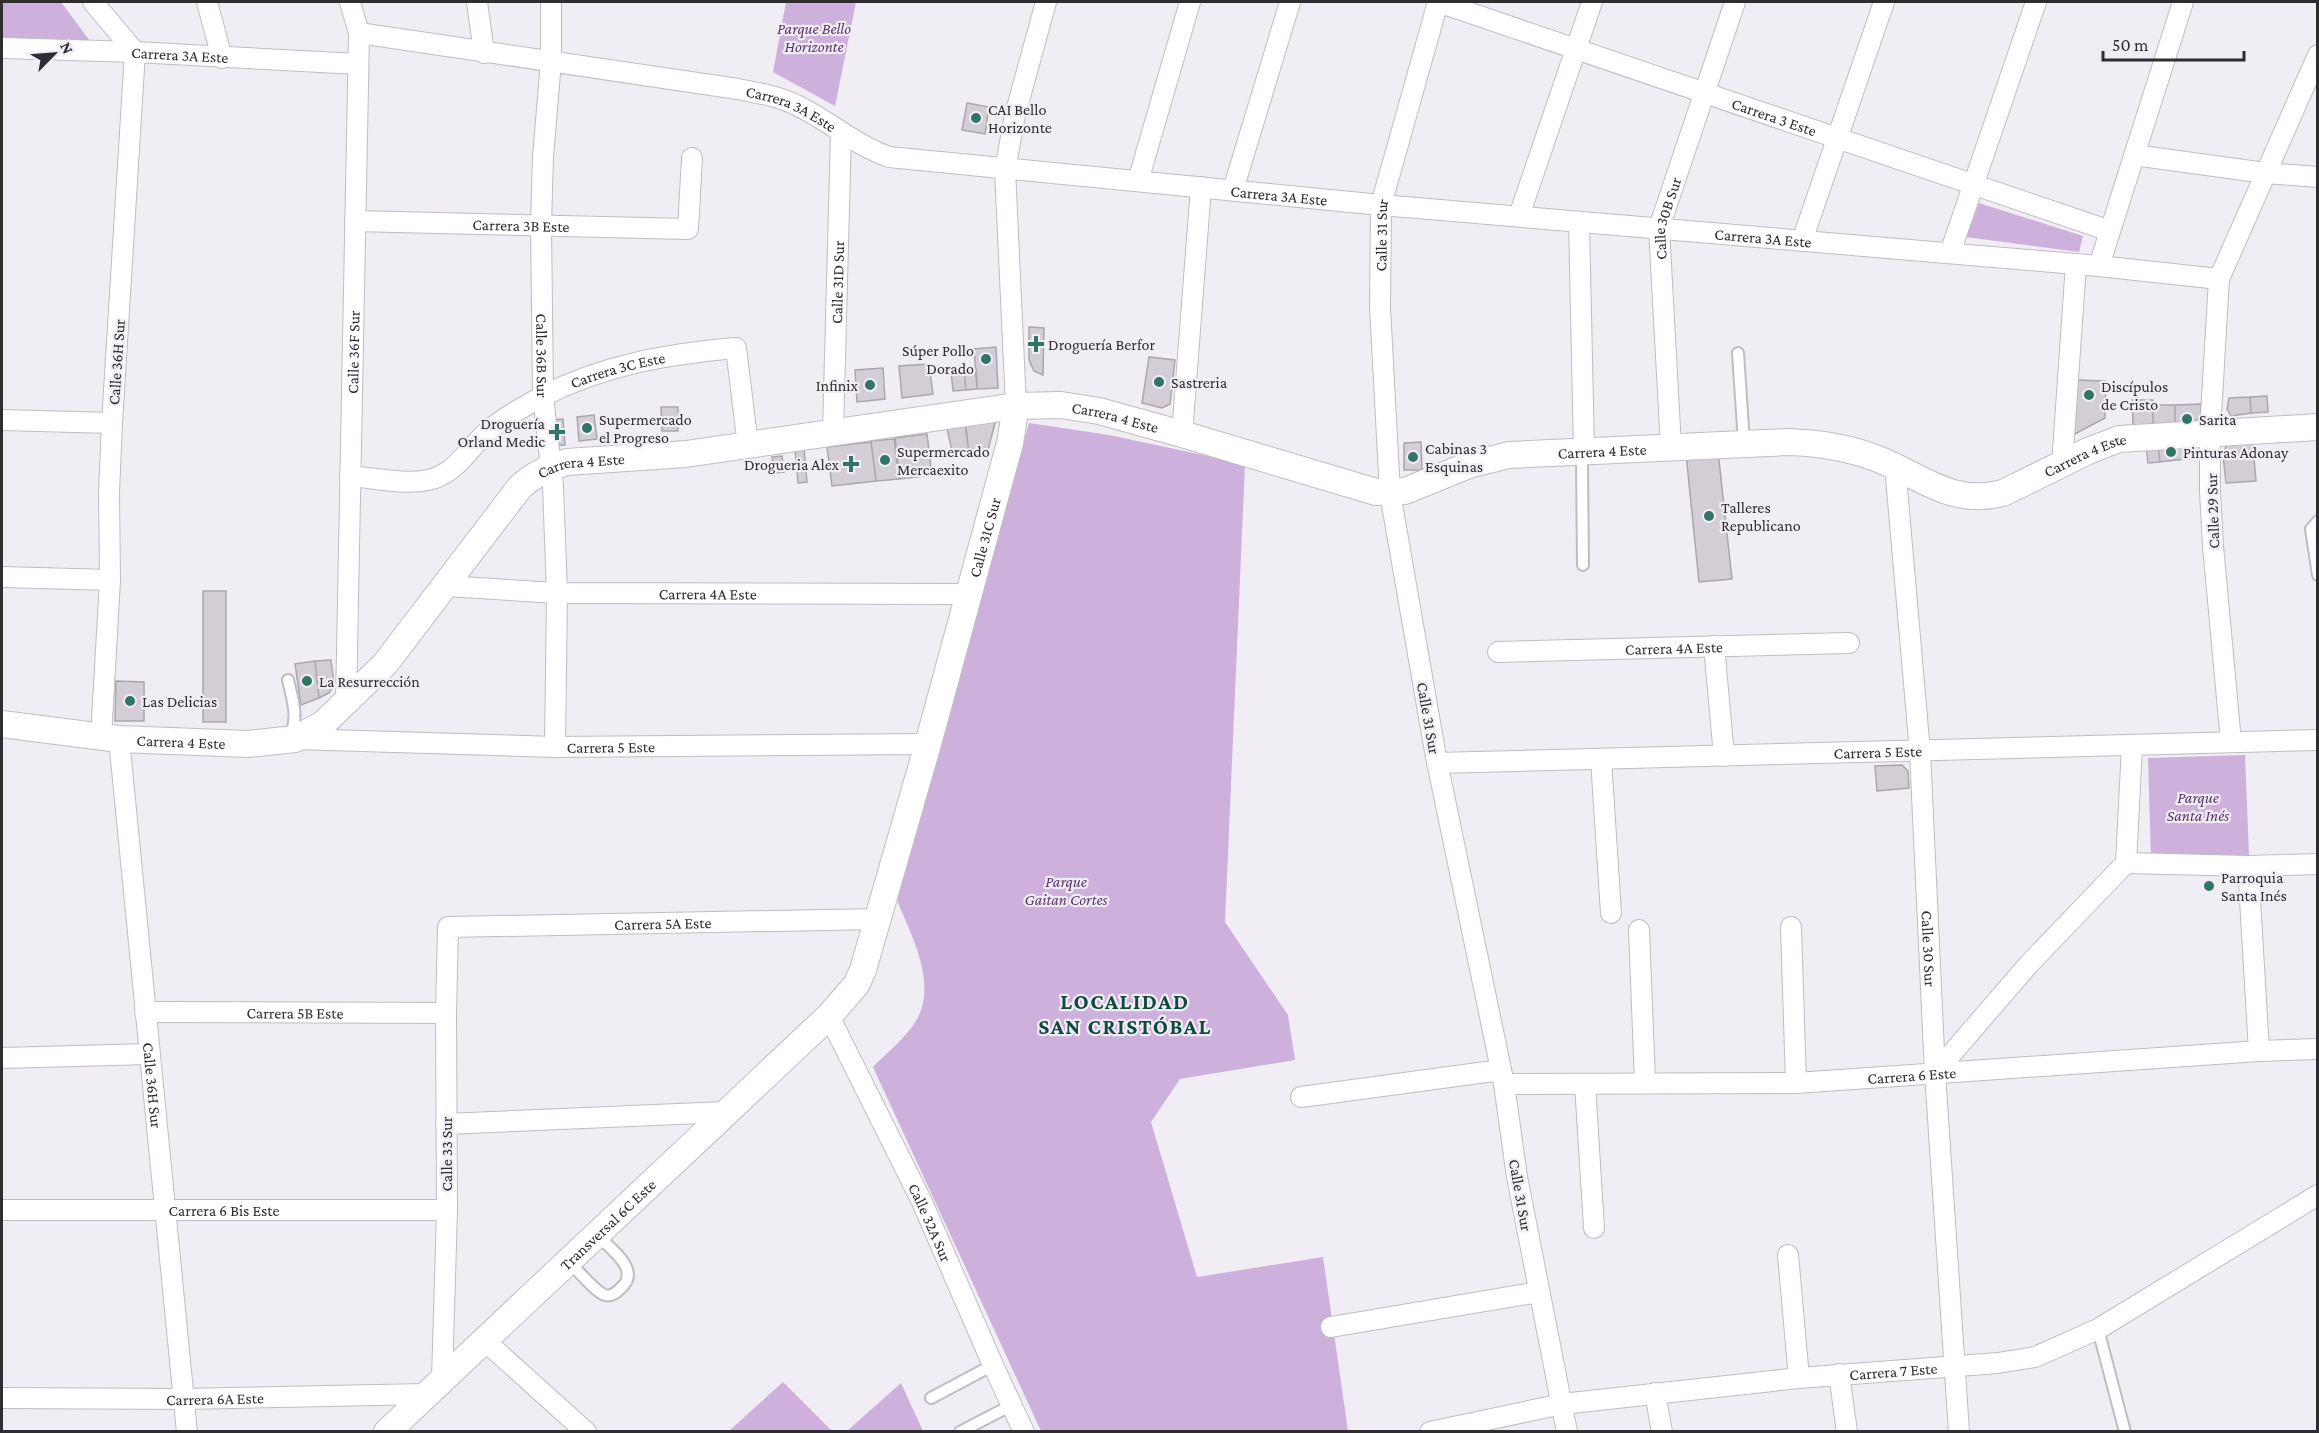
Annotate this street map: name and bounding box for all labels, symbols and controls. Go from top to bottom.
park label: Parque Bello Horizonte [777,20,851,55]
north arrow [24,24,84,84]
scale bar [2103,24,2244,62]
text: 50 m [2112,35,2149,55]
text: N [57,39,77,56]
street label: Carrera 3A Este [131,44,229,66]
street label: Carrera 3A Este [744,83,839,135]
street label: Carrera 3 Este [1729,95,1819,139]
place label: CAI Bello Horizonte [988,101,1052,136]
marker: CAI Bello Horizonte [969,111,983,125]
street label: Calle 30B Sur [1651,175,1685,260]
street label: Carrera 3A Este [1230,182,1328,209]
street label: Calle 31 Sur [1372,196,1391,271]
street label: Carrera 3B Este [472,216,570,235]
street label: Carrera 3A Este [1714,225,1812,251]
street label: Calle 31D Sur [828,240,847,324]
street label: Calle 36F Sur [344,310,363,394]
street label: Calle 36B Sur [533,313,551,398]
street label: Calle 36H Sur [105,318,128,406]
place label: Droguería Berfor [1048,336,1156,354]
marker: Droguería Berfor [1029,337,1043,351]
place label: Súper Pollo Dorado [902,342,974,377]
street label: Carrera 3C Este [568,349,666,392]
marker: Súper Pollo Dorado [979,352,993,366]
place label: Sastreria [1171,374,1228,391]
marker: Sastreria [1152,375,1166,389]
place label: Infinix [816,377,858,394]
marker: Infinix [863,378,877,392]
place label: Discípulos de Cristo [2101,378,2168,413]
marker: Discípulos de Cristo [2082,388,2096,402]
street label: Carrera 4 Este [1071,399,1160,436]
place label: Supermercado el Progreso [599,411,692,447]
place label: Sarita [2199,411,2237,428]
marker: Sarita [2180,412,2194,426]
place label: Droguería Orland Medic [458,415,546,450]
marker: Supermercado el Progreso [580,421,594,435]
marker: Droguería Orland Medic [550,425,564,439]
street label: Carrera 4 Este [2041,431,2127,481]
place label: Cabinas 3 Esquinas [1425,440,1487,476]
street label: Carrera 4 Este [1557,441,1647,462]
place label: Supermercado Mercaexito [897,443,990,478]
place label: Pinturas Adonay [2183,444,2289,462]
marker: Pinturas Adonay [2164,445,2178,459]
street label: Carrera 4 Este [534,450,625,482]
marker: Cabinas 3 Esquinas [1406,450,1420,464]
marker: Supermercado Mercaexito [878,453,892,467]
place label: Drogueria Alex [744,456,839,474]
marker: Drogueria Alex [844,457,858,471]
street label: Calle 29 Sur [2203,473,2222,549]
street label: Calle 31C Sur [966,495,1004,579]
place label: Talleres Republicano [1721,499,1801,535]
marker: Talleres Republicano [1702,509,1716,523]
street label: Carrera 4A Este [659,585,757,602]
street label: Carrera 4A Este [1625,638,1723,658]
place label: La Resurrección [319,673,420,690]
marker: La Resurrección [300,674,314,688]
street label: Calle 31 Sur [1414,681,1443,756]
place label: Las Delicias [142,693,217,710]
marker: Las Delicias [123,694,137,708]
street label: Carrera 4 Este [136,732,226,752]
street label: Carrera 5 Este [567,738,655,756]
street label: Carrera 5 Este [1833,742,1922,762]
park label: Parque Santa Inés [2167,789,2229,824]
place label: Parroquia Santa Inés [2221,869,2287,904]
park label: Parque Gaitan Cortes [1025,873,1107,908]
marker: Parroquia Santa Inés [2202,879,2216,893]
street label: Calle 30 Sur [1918,910,1939,988]
street label: Carrera 5A Este [614,914,712,933]
district label: LOCALIDAD SAN CRISTÓBAL [1038,989,1212,1039]
street label: Carrera 5B Este [246,1004,344,1022]
street label: Calle 36H Sur [140,1042,165,1129]
street label: Carrera 6 Este [1867,1064,1957,1087]
street label: Calle 33 Sur [438,1116,455,1191]
street label: Calle 31 Sur [1506,1158,1535,1233]
street label: Transversal 6C Este [557,1176,659,1274]
street label: Calle 32A Sur [905,1181,955,1265]
street label: Carrera 6 Bis Este [168,1202,280,1219]
street label: Carrera 7 Este [1849,1360,1938,1383]
street label: Carrera 6A Este [166,1389,264,1408]

